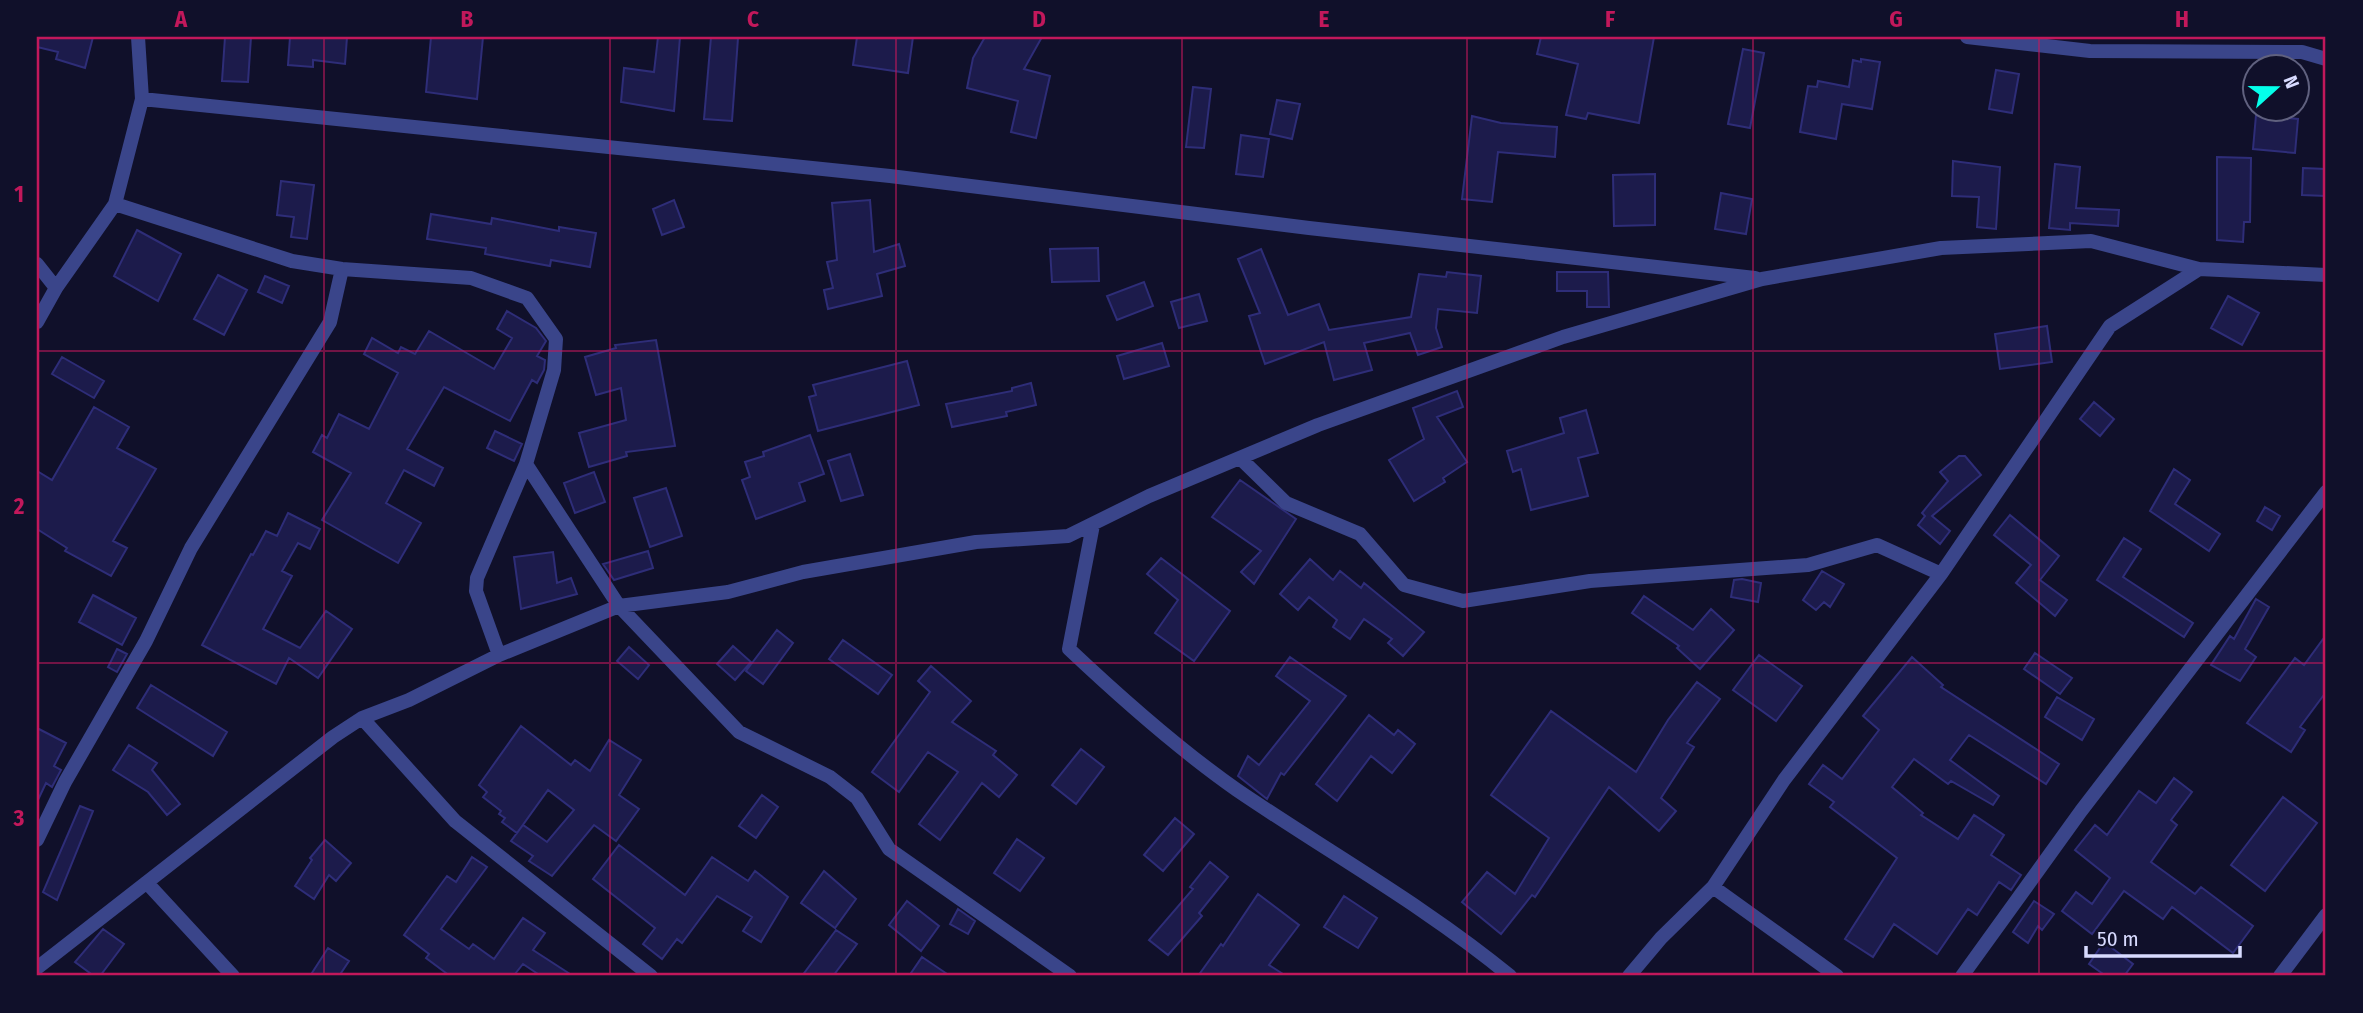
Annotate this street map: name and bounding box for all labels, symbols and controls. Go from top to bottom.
text: A [174,5,188,33]
text: B [461,5,474,33]
text: C [747,5,759,33]
text: D [1032,5,1046,33]
text: E [1319,5,1330,33]
text: F [1605,5,1615,33]
text: G [1889,5,1903,33]
text: H [2175,5,2189,33]
north arrow [2240,52,2310,122]
text: N [2279,73,2304,92]
text: 1 [14,180,24,208]
text: 2 [13,492,25,520]
text: 3 [13,804,25,832]
scale bar [2086,915,2240,959]
text: 50 m [2097,926,2139,952]

